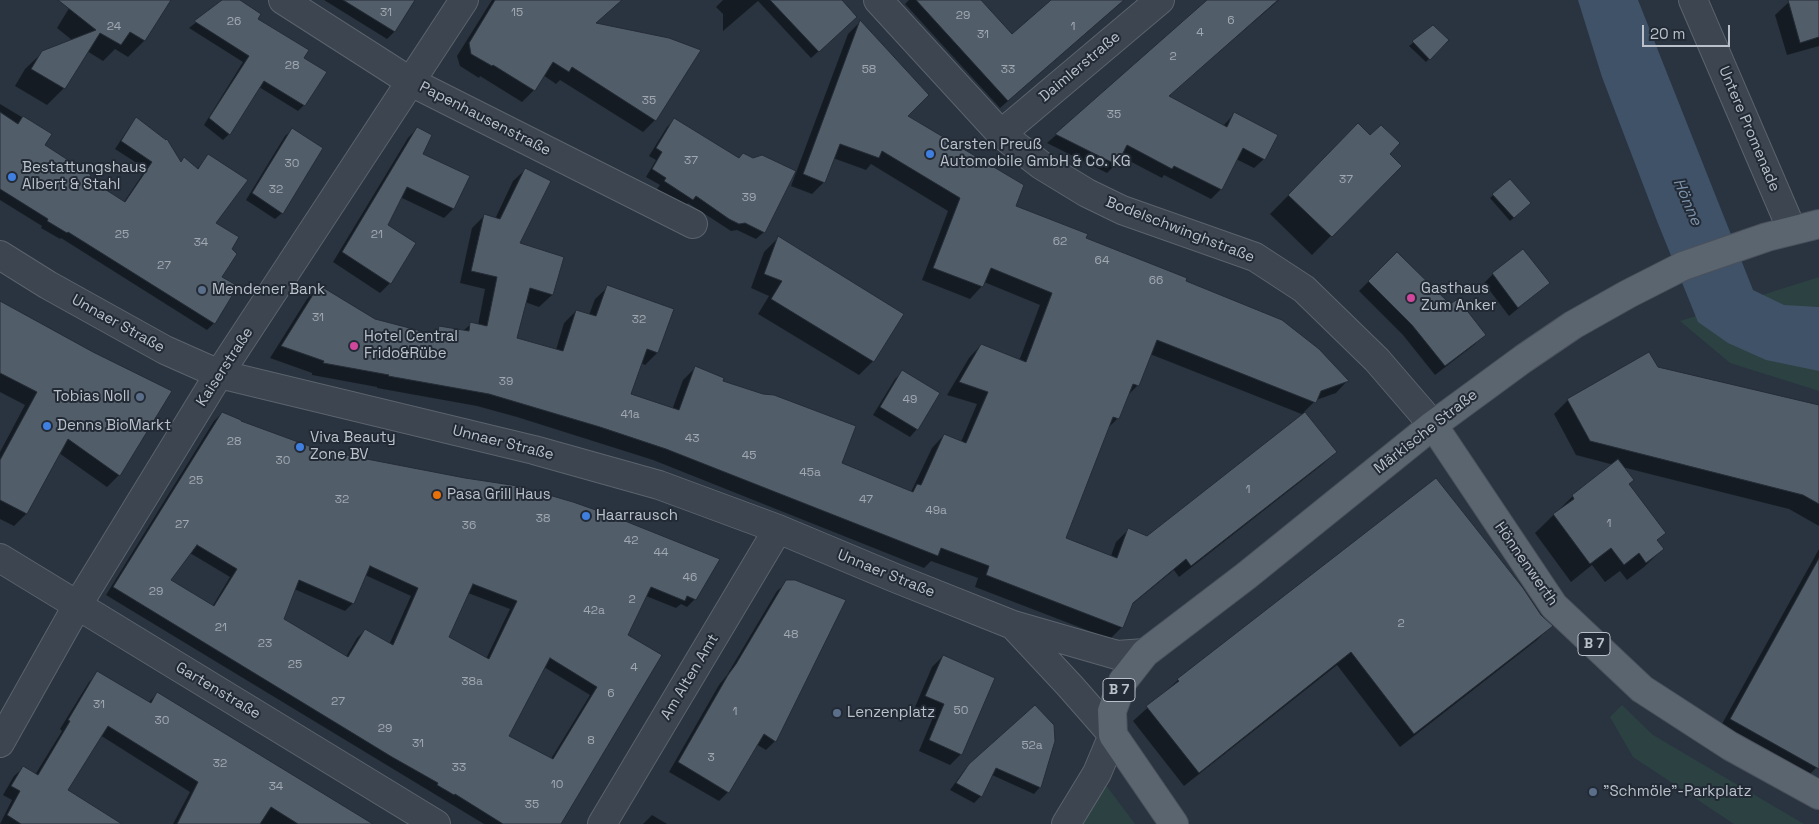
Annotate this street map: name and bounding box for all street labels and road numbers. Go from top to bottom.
street label: Daimlerstraße [1036,28,1124,106]
street label: Untere Promenade [1714,64,1784,194]
street label: Papenhausenstraße [416,78,554,160]
street label: Bodelschwinghstraße [1103,193,1257,267]
street label: Unnaer Straße [68,291,168,357]
street label: Kaiserstraße [193,324,257,410]
street label: Märkische Straße [1371,386,1481,478]
street label: Unnaer Straße [451,422,555,464]
street label: Hönnenwerth [1491,519,1561,609]
street label: Unnaer Straße [835,546,937,602]
street label: Am Alten Amt [657,631,723,723]
road number: B 7 [1578,633,1610,656]
street label: Gartenstraße [172,659,264,723]
road number: B 7 [1103,678,1135,702]

